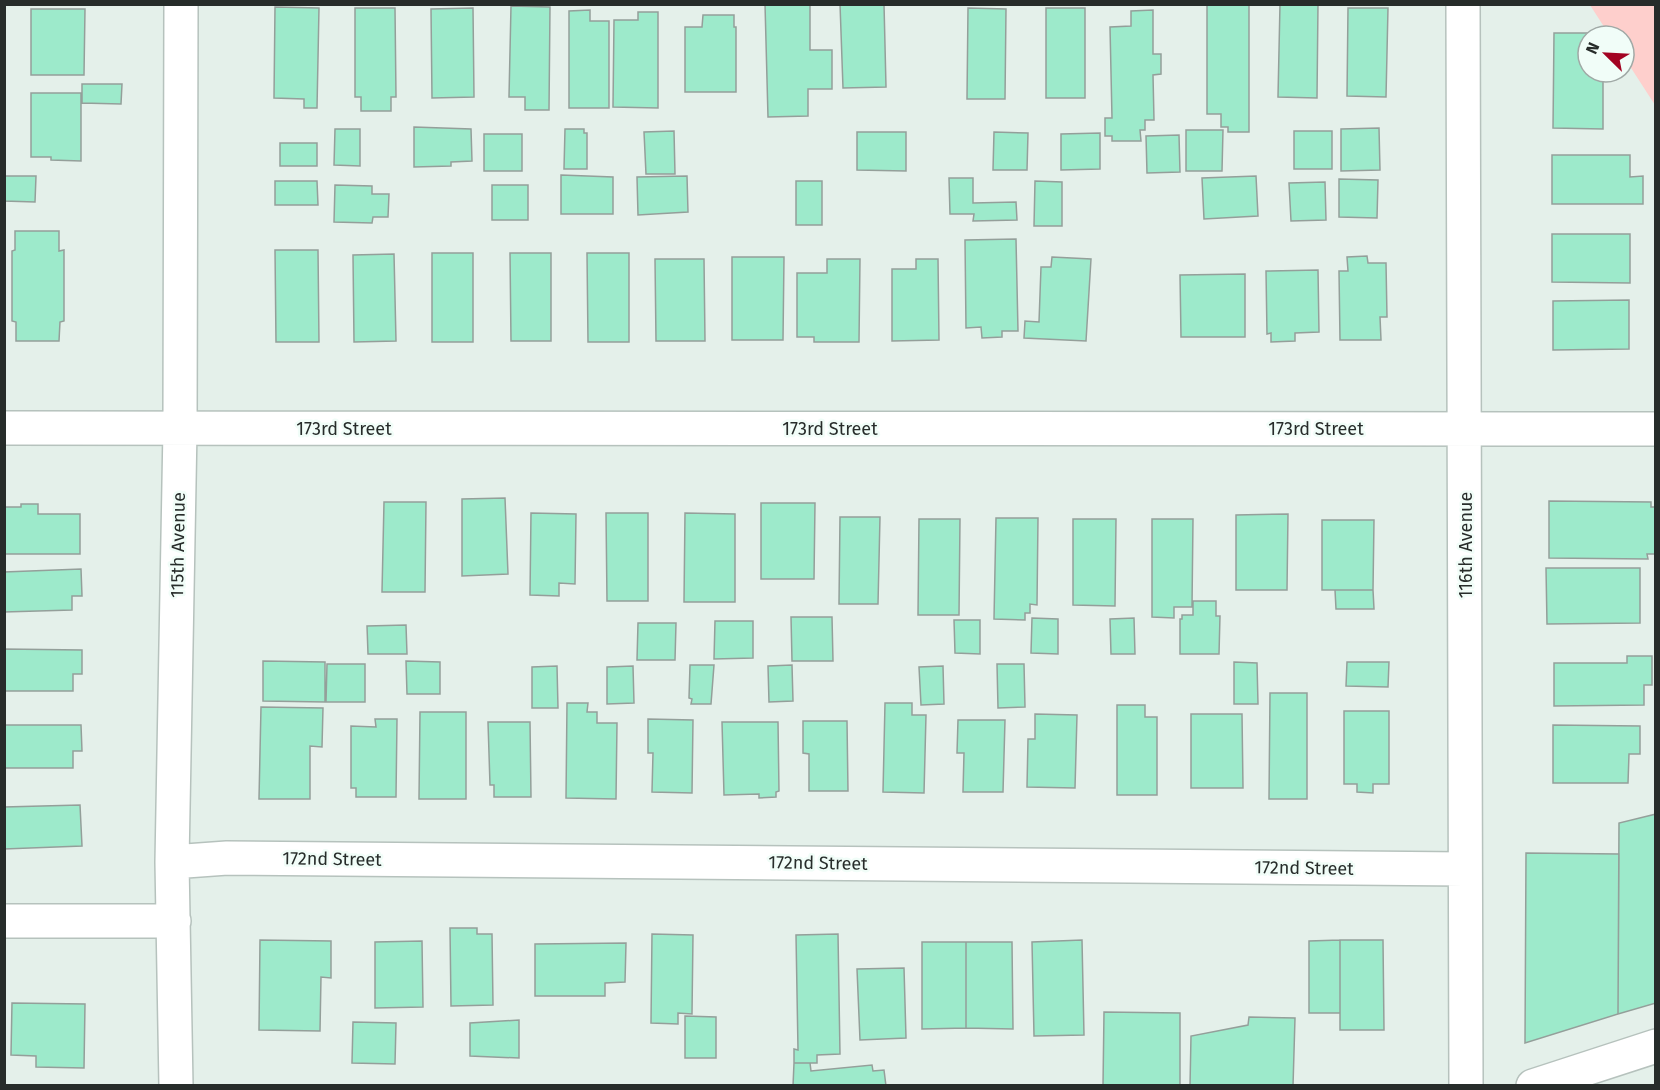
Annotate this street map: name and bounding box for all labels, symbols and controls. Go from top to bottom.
north arrow [1576,24,1636,84]
text: N [1582,39,1604,57]
street label: 173rd Street [296,418,392,440]
street label: 173rd Street [782,418,878,440]
street label: 173rd Street [1268,418,1364,440]
street label: 115th Avenue [166,492,190,598]
street label: 116th Avenue [1455,492,1477,598]
street label: 172nd Street [282,847,382,871]
street label: 172nd Street [768,851,868,875]
street label: 172nd Street [1254,856,1354,880]

